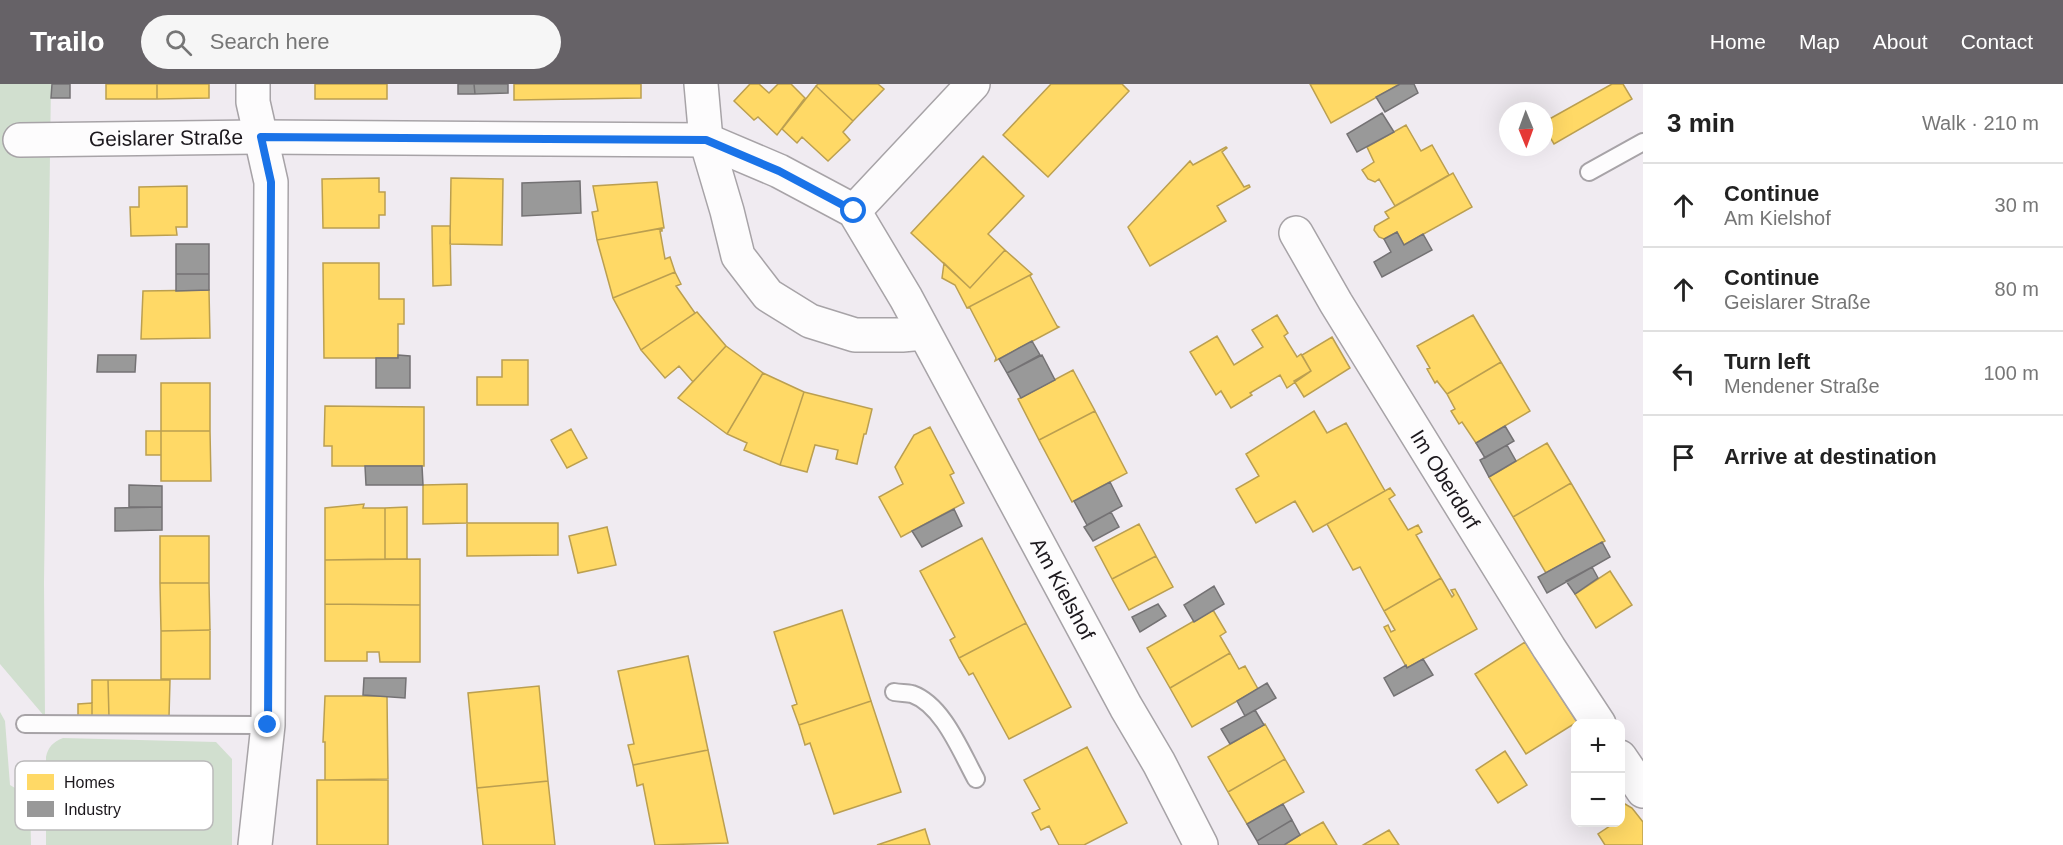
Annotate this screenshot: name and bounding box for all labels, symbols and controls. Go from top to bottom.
search box [141,15,561,69]
text: Trailo [30,26,105,57]
icon: search [162,26,195,59]
text: Search here [210,29,330,54]
text: Home [1710,30,1766,53]
text: Map [1799,30,1840,53]
text: About [1873,30,1928,53]
text: Contact [1961,30,2033,53]
north arrow [1499,102,1553,156]
text: 3 min [1667,108,1735,138]
text: Walk · 210 m [1922,112,2039,134]
street label: Geislarer Straße [89,125,243,150]
text: Continue [1724,181,1819,206]
icon: ahead [1667,189,1700,222]
text: 30 m [1995,194,2039,216]
route start [840,197,866,223]
text: Am Kielshof [1724,207,1831,229]
text: Continue [1724,265,1819,290]
icon: ahead [1667,273,1700,306]
text: 80 m [1995,278,2039,300]
text: Geislarer Straße [1724,291,1871,313]
text: Turn left [1724,349,1810,374]
icon: left [1667,357,1700,390]
text: 100 m [1983,362,2039,384]
text: Mendener Straße [1724,375,1880,397]
street label: Im Oberdorf [1406,425,1485,533]
icon: arrive [1667,441,1700,474]
text: Arrive at destination [1724,444,1937,469]
street label: Am Kielshof [1026,534,1100,644]
route end [254,711,280,737]
map controls [1571,719,1625,827]
button: + [1571,719,1625,773]
legend [15,761,213,830]
button: − [1571,773,1625,827]
text: Homes [64,774,115,791]
text: Industry [64,801,121,818]

